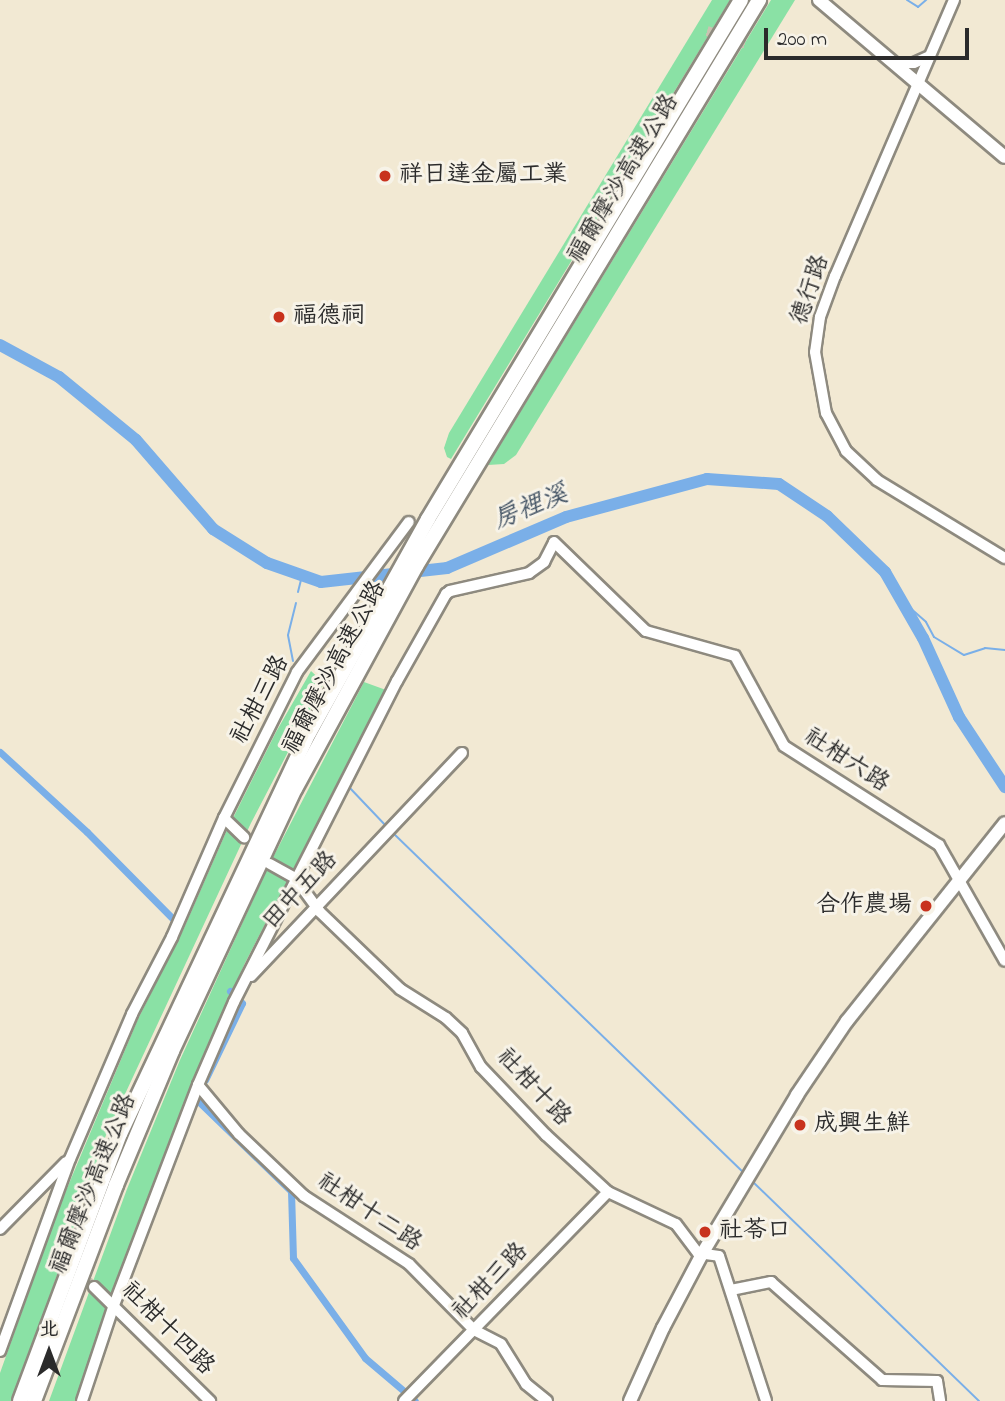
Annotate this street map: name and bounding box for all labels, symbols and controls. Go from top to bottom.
scale bar [767,14,972,58]
text: 200 m [777,25,827,55]
street label: 福爾摩沙高速公路 [562,89,686,269]
place label: 祥日達金屬工業 [399,162,567,190]
marker: 祥日達金屬工業 [377,168,393,184]
street label: 德行路 [786,251,836,329]
place label: 福德祠 [293,303,365,331]
marker: 福德祠 [271,309,287,325]
water label: 房裡溪 [489,480,573,538]
street label: 福爾摩沙高速公路 [277,576,393,760]
street label: 社柑三路 [226,651,296,749]
street label: 社柑六路 [798,723,894,799]
street label: 田中五路 [258,846,344,936]
place label: 合作農場 [816,892,912,920]
marker: 合作農場 [918,898,934,914]
street label: 社柑十路 [490,1043,576,1133]
street label: 福爾摩沙高速公路 [45,1090,143,1278]
place label: 成興生鮮 [814,1111,910,1139]
marker: 成興生鮮 [792,1117,808,1133]
street label: 社柑十二路 [311,1168,427,1258]
place label: 社苓口 [719,1218,791,1246]
marker: 社苓口 [697,1224,713,1240]
street label: 社柑三路 [447,1237,535,1327]
street label: 社柑十四路 [114,1276,220,1382]
north arrow [14,1317,84,1387]
text: 北 [39,1317,59,1344]

